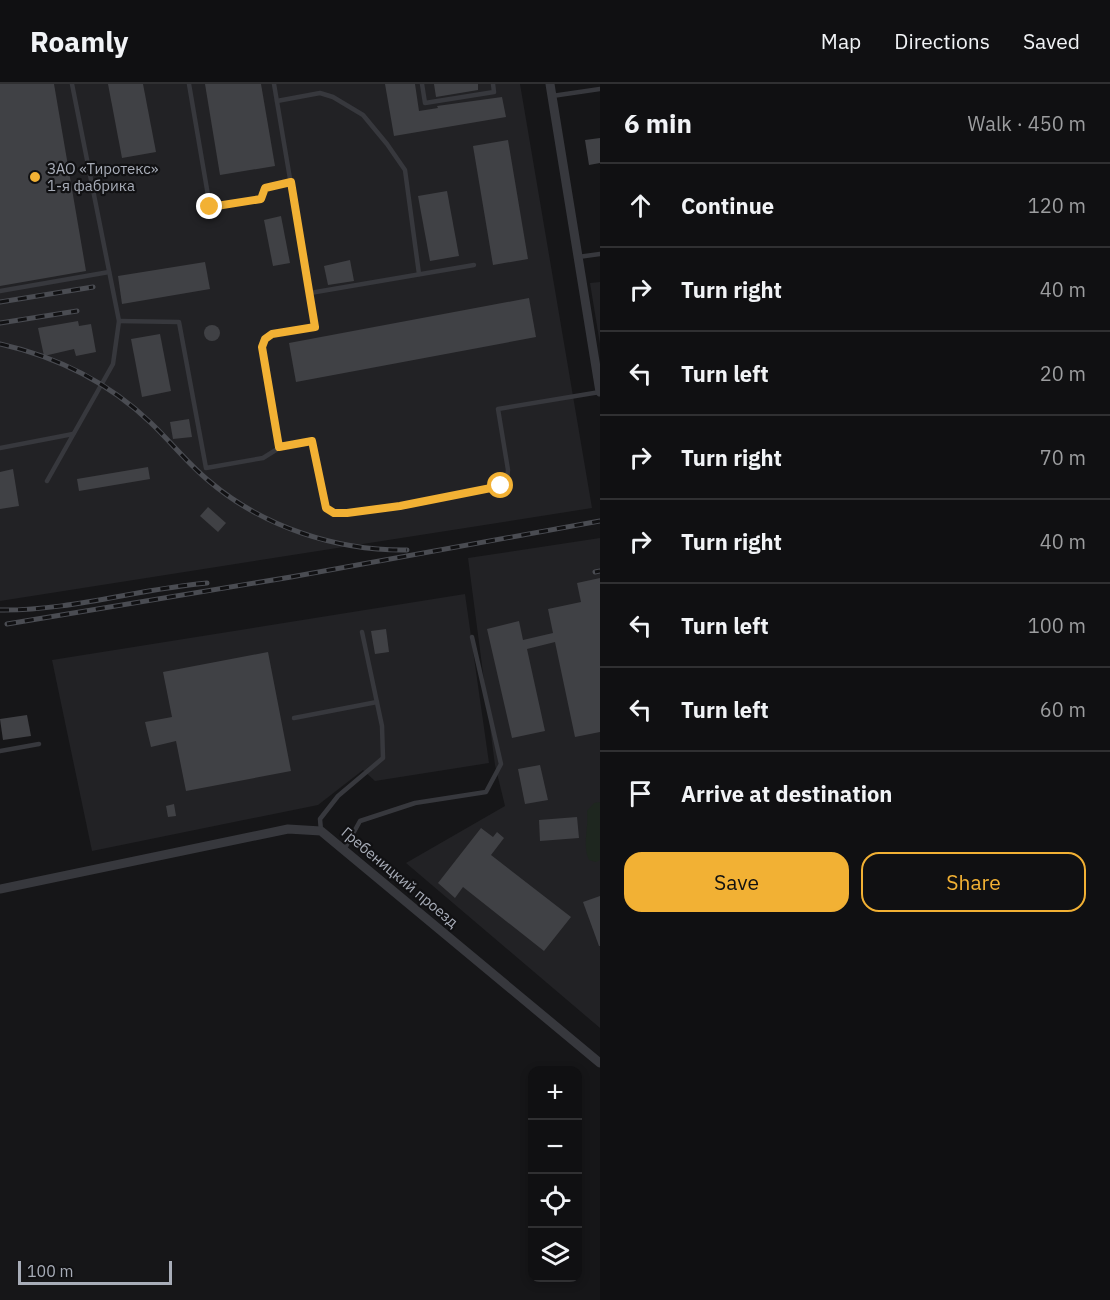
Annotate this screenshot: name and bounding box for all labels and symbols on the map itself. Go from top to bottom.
place label: ЗАО «Тиротекс» 1-я фабрика [47,159,159,195]
marker: ЗАО «Тиротекс» 1-я фабрика [28,170,42,184]
route end [196,193,222,219]
route start [487,472,513,498]
street label: Гребеницкий проезд [338,823,462,931]
scale bar [18,1258,172,1286]

